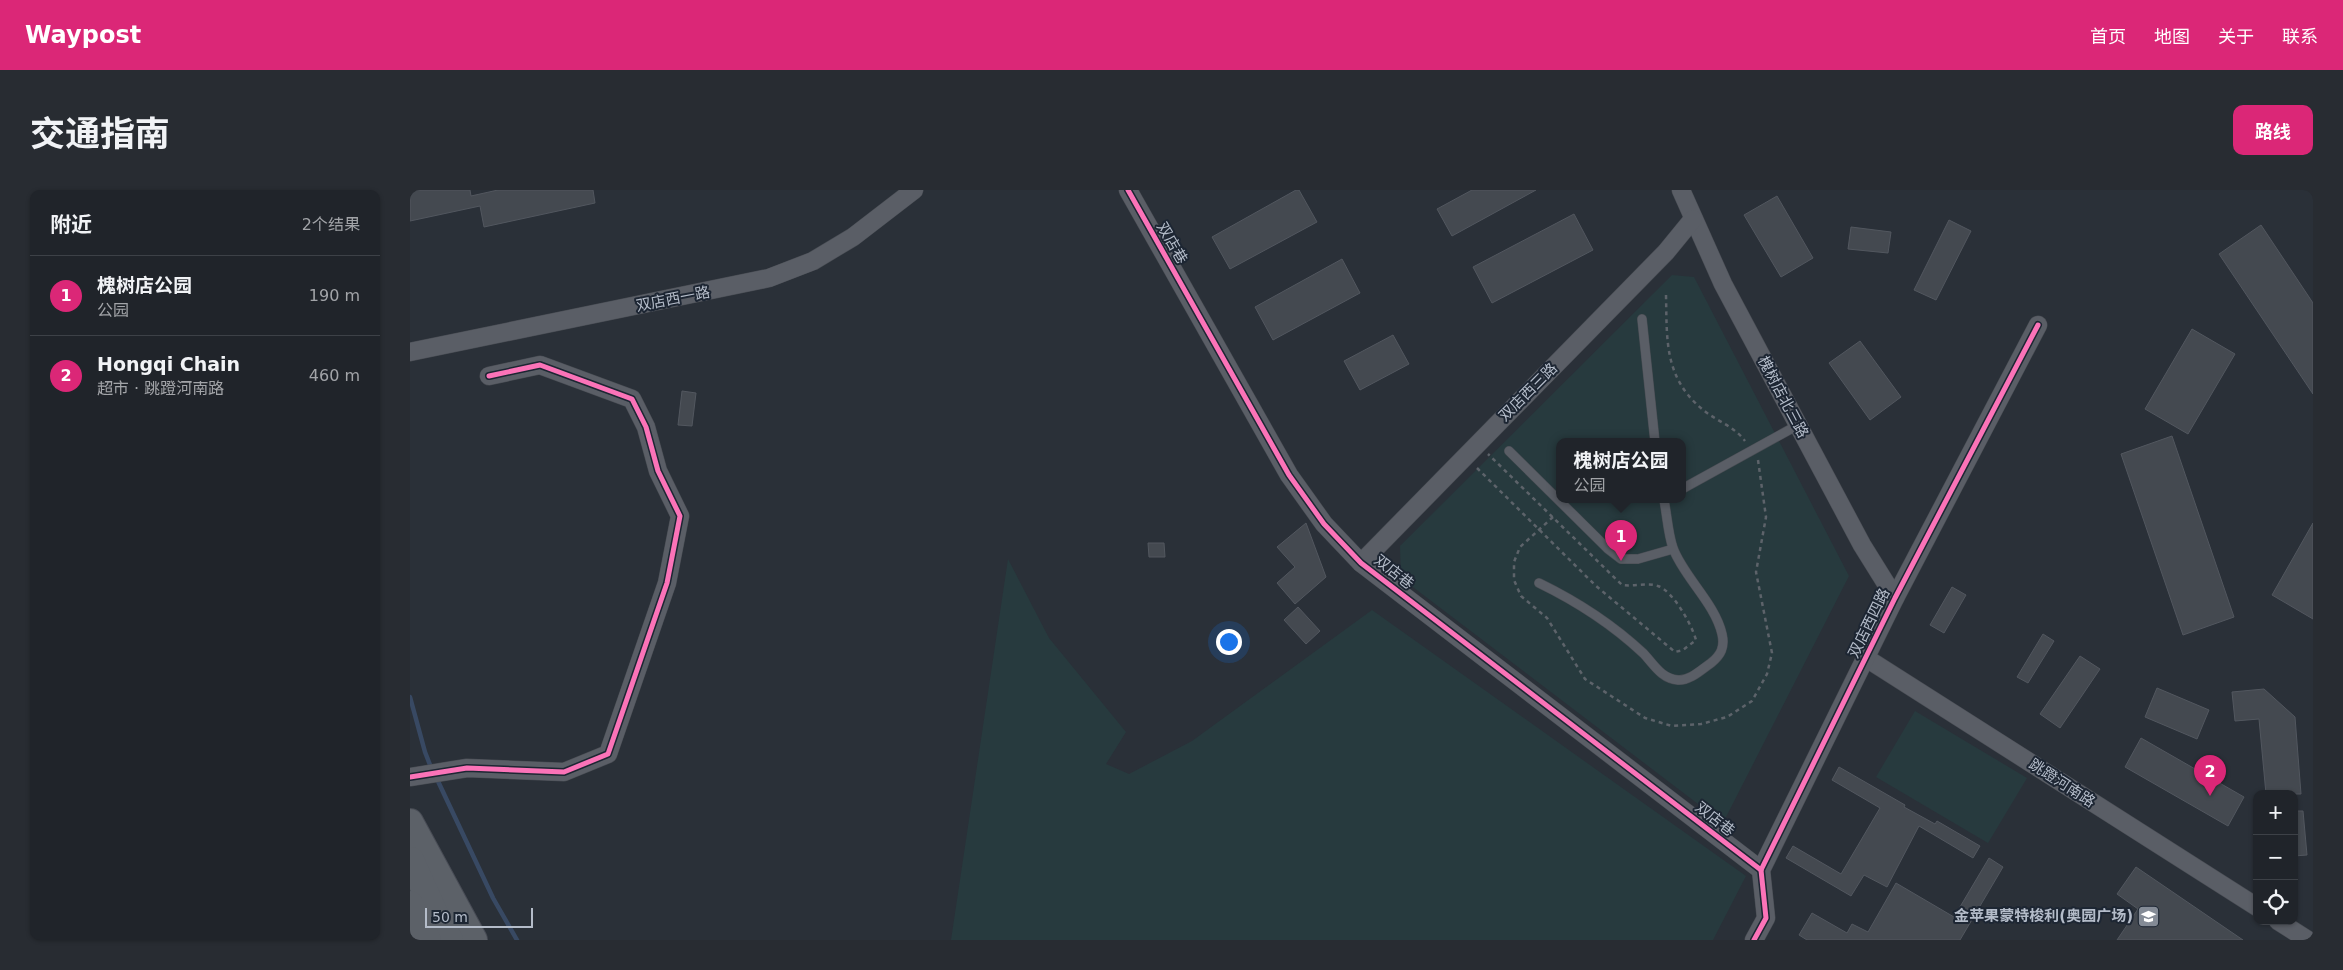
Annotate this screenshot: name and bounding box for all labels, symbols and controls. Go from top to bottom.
text: Waypost [25,21,141,49]
text: 首页 [2090,26,2126,47]
text: 地图 [2154,26,2190,47]
text: 关于 [2218,26,2254,47]
text: 联系 [2282,26,2318,47]
button: 路线 [2233,105,2313,155]
text: 交通指南 [30,114,170,154]
text: 附近 [50,213,92,237]
text: 2个结果 [302,215,360,234]
street label: 双店巷 [1153,219,1191,267]
text: 槐树店公园 [97,274,192,296]
street label: 双店西一路 [634,283,712,315]
text: 1 [60,286,72,305]
text: 190 m [309,286,360,305]
text: 公园 [97,301,129,320]
text: Hongqi Chain [97,353,240,375]
street label: 槐树店北三路 [1754,353,1812,441]
street label: 双店西三路 [1495,359,1561,425]
text: 2 [60,366,72,385]
text: 460 m [309,366,360,385]
text: 超市 · 跳蹬河南路 [97,379,224,398]
popup [1556,438,1686,503]
text: 槐树店公园 [1573,449,1669,471]
text: 公园 [1573,476,1606,495]
pin: 1 [1605,520,1637,561]
street label: 双店巷 [1371,551,1417,593]
street label: 双店西四路 [1844,585,1894,661]
your location [1216,629,1242,655]
street label: 跳蹬河南路 [2026,755,2098,811]
pin: 2 [2194,755,2226,796]
map controls [2253,790,2298,925]
button: + [2253,790,2298,835]
street label: 双店巷 [1692,798,1738,840]
button: − [2253,835,2298,880]
button: locate [2253,880,2298,925]
school or university icon: 金苹果蒙特梭利(奥园广场) [2137,904,2161,928]
scale bar [425,905,532,928]
place label: 金苹果蒙特梭利(奥园广场) [1954,907,2133,925]
text: 50 m [432,909,468,925]

